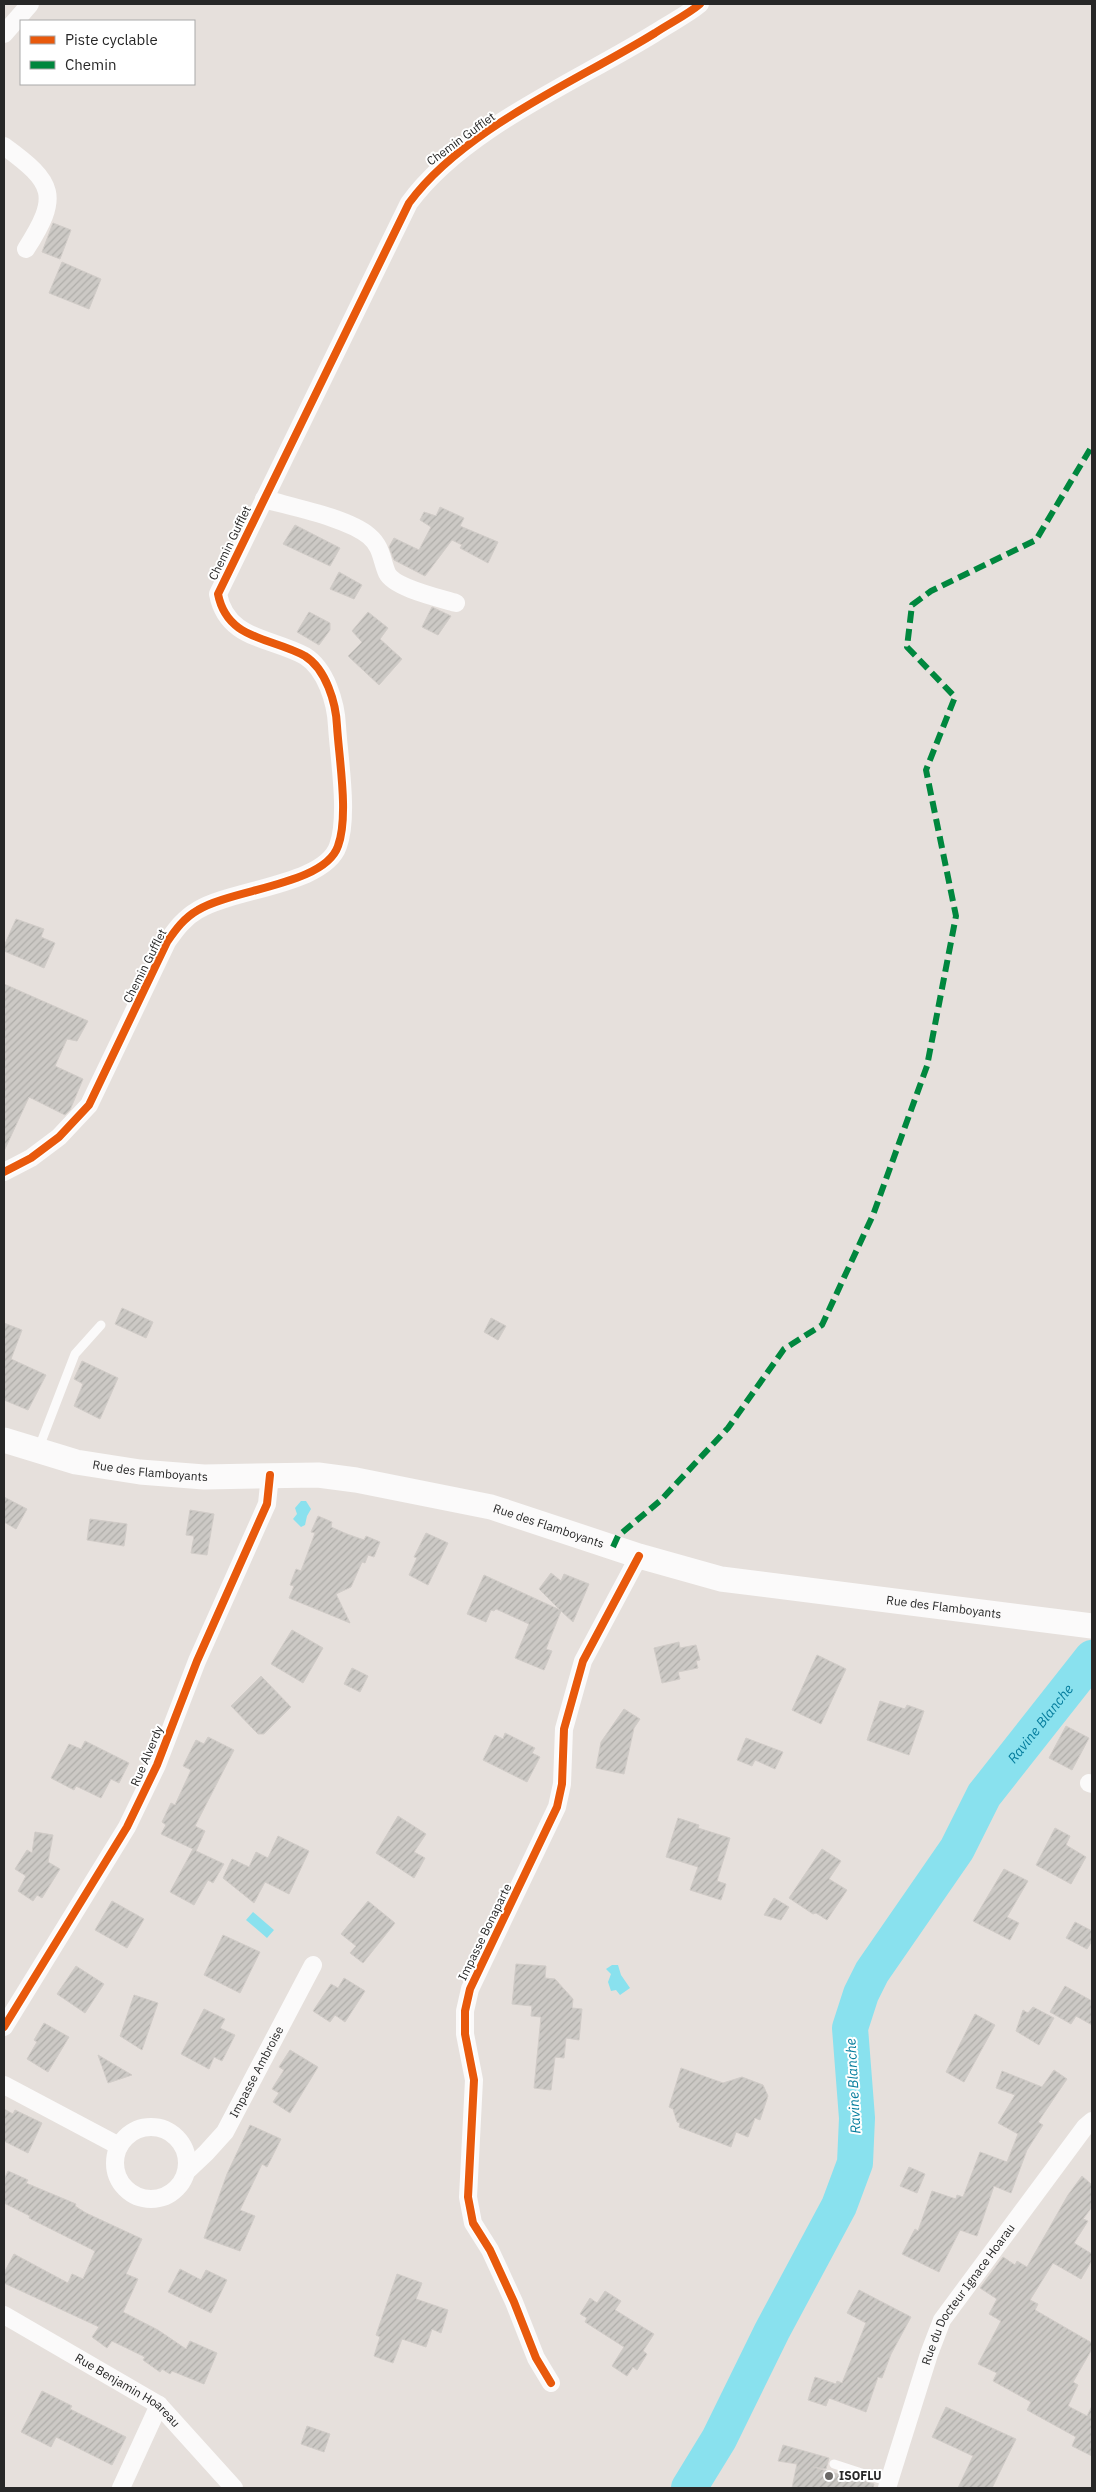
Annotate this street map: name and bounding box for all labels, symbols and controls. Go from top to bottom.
legend [20,20,195,85]
text: Piste cyclable [65,30,158,49]
text: Chemin [65,55,116,74]
street label: Chemin Gufflet [424,109,498,168]
street label: Chemin Gufflet [205,503,254,582]
street label: Chemin Gufflet [119,926,170,1005]
street label: Rue des Flamboyants [91,1457,208,1484]
street label: Rue des Flamboyants [491,1500,606,1551]
street label: Rue des Flamboyants [886,1592,1003,1621]
water label: Ravine Blanche [1004,1680,1077,1767]
street label: Rue Alverdy [127,1723,166,1788]
street label: Impasse Bonaparte [455,1880,515,1983]
street label: Impasse Ambroise [226,2023,287,2120]
water label: Ravine Blanche [842,2038,864,2134]
street label: Rue du Docteur Ignace Hoarau [918,2221,1018,2367]
street label: Rue Benjamin Hoareau [72,2350,183,2430]
place label: ISOFLU [839,2468,882,2483]
marker: ISOFLU [823,2470,835,2482]

